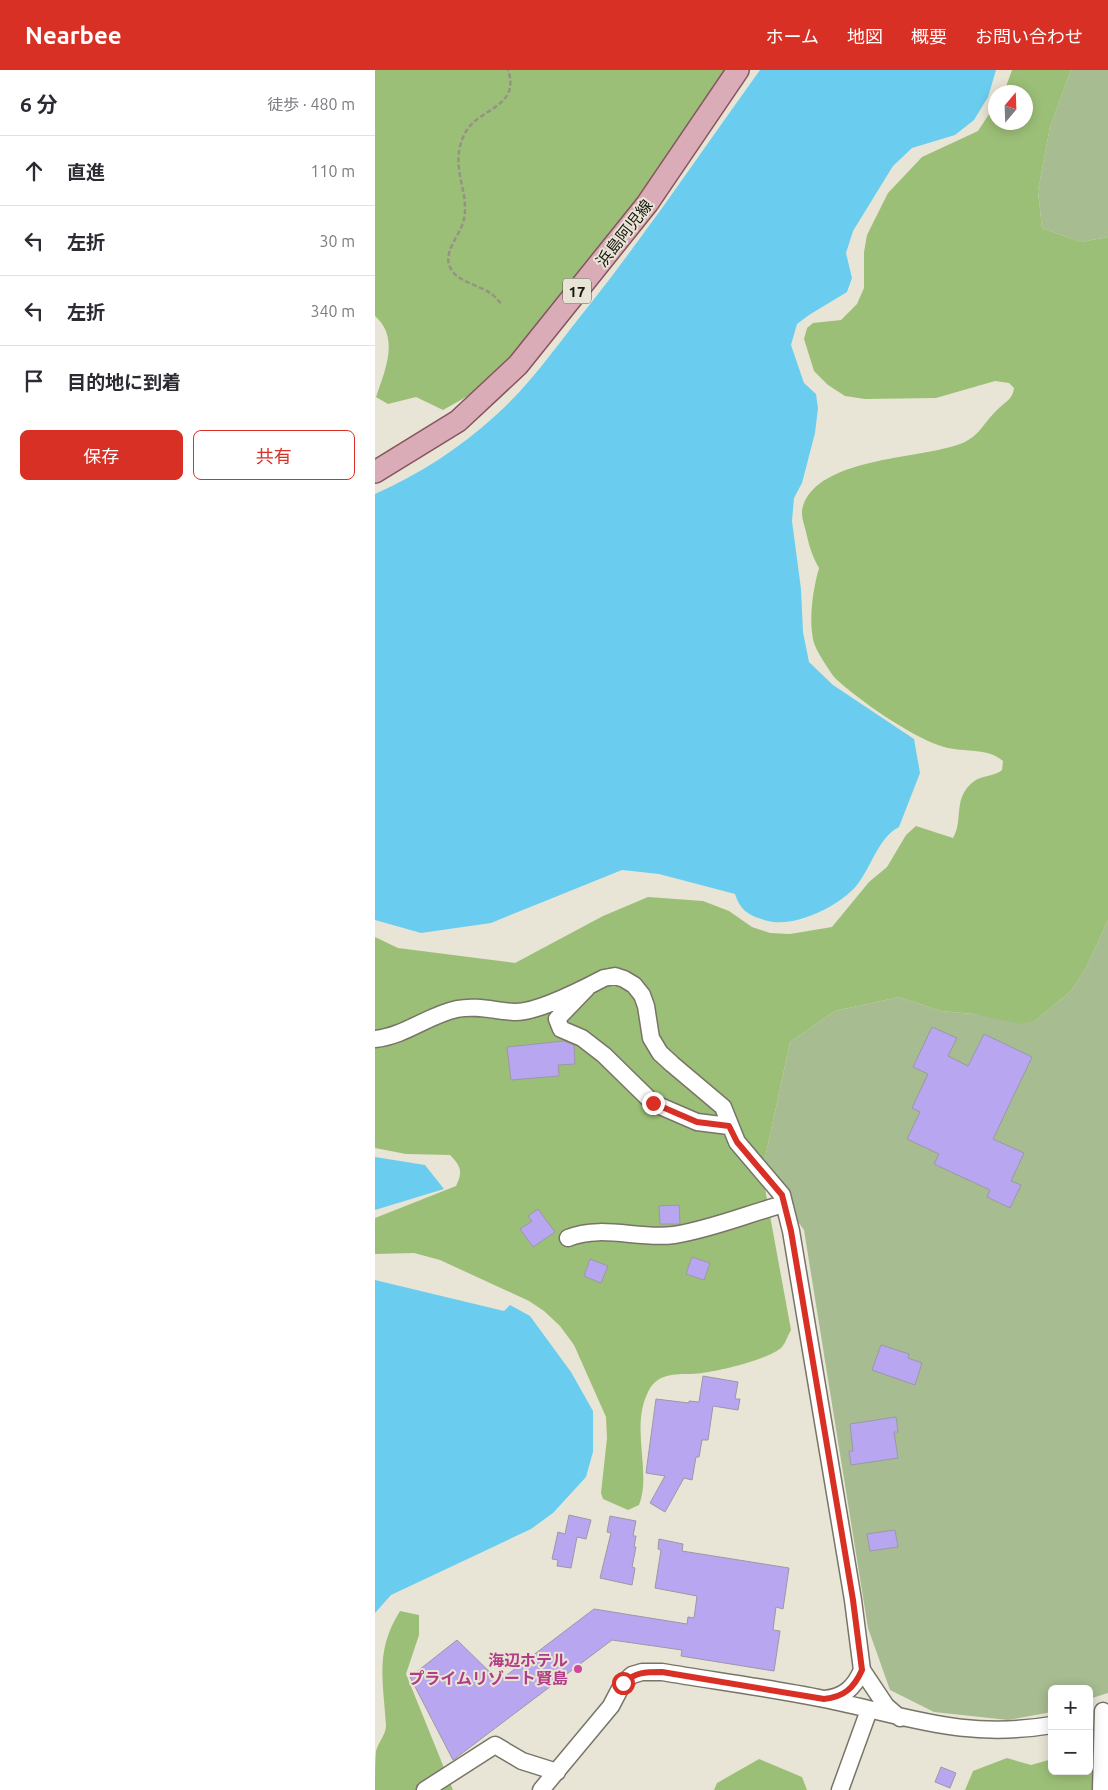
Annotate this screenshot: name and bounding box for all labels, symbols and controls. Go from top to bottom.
text: Nearbee [25,22,122,49]
text: ホーム [766,26,819,46]
text: 地図 [847,26,883,46]
text: 概要 [911,26,947,46]
text: お問い合わせ [975,26,1083,46]
north arrow [988,85,1033,130]
text: 6 分 [20,92,58,116]
text: 徒歩 · 480 m [267,95,355,113]
icon: ahead [20,157,48,185]
text: 直進 [67,161,105,183]
text: 110 m [310,162,355,180]
street label: 浜島阿児線 [592,196,656,270]
icon: left [20,227,48,255]
text: 左折 [67,231,105,253]
text: 30 m [319,232,355,250]
road number: 17 [563,278,591,304]
icon: left [20,297,48,325]
text: 左折 [67,301,105,323]
text: 340 m [310,302,355,320]
icon: arrive [20,367,48,395]
text: 目的地に到着 [67,371,181,393]
button: 保存 [20,430,183,480]
button: 共有 [193,430,355,480]
route end [642,1092,665,1115]
place label: 海辺ホテル プライムリゾート賢島 [408,1651,568,1687]
marker: 海辺ホテル プライムリゾート賢島 [572,1663,584,1675]
route start [612,1672,635,1695]
map controls [1048,1685,1093,1775]
button: + [1048,1685,1093,1730]
button: − [1048,1730,1093,1775]

